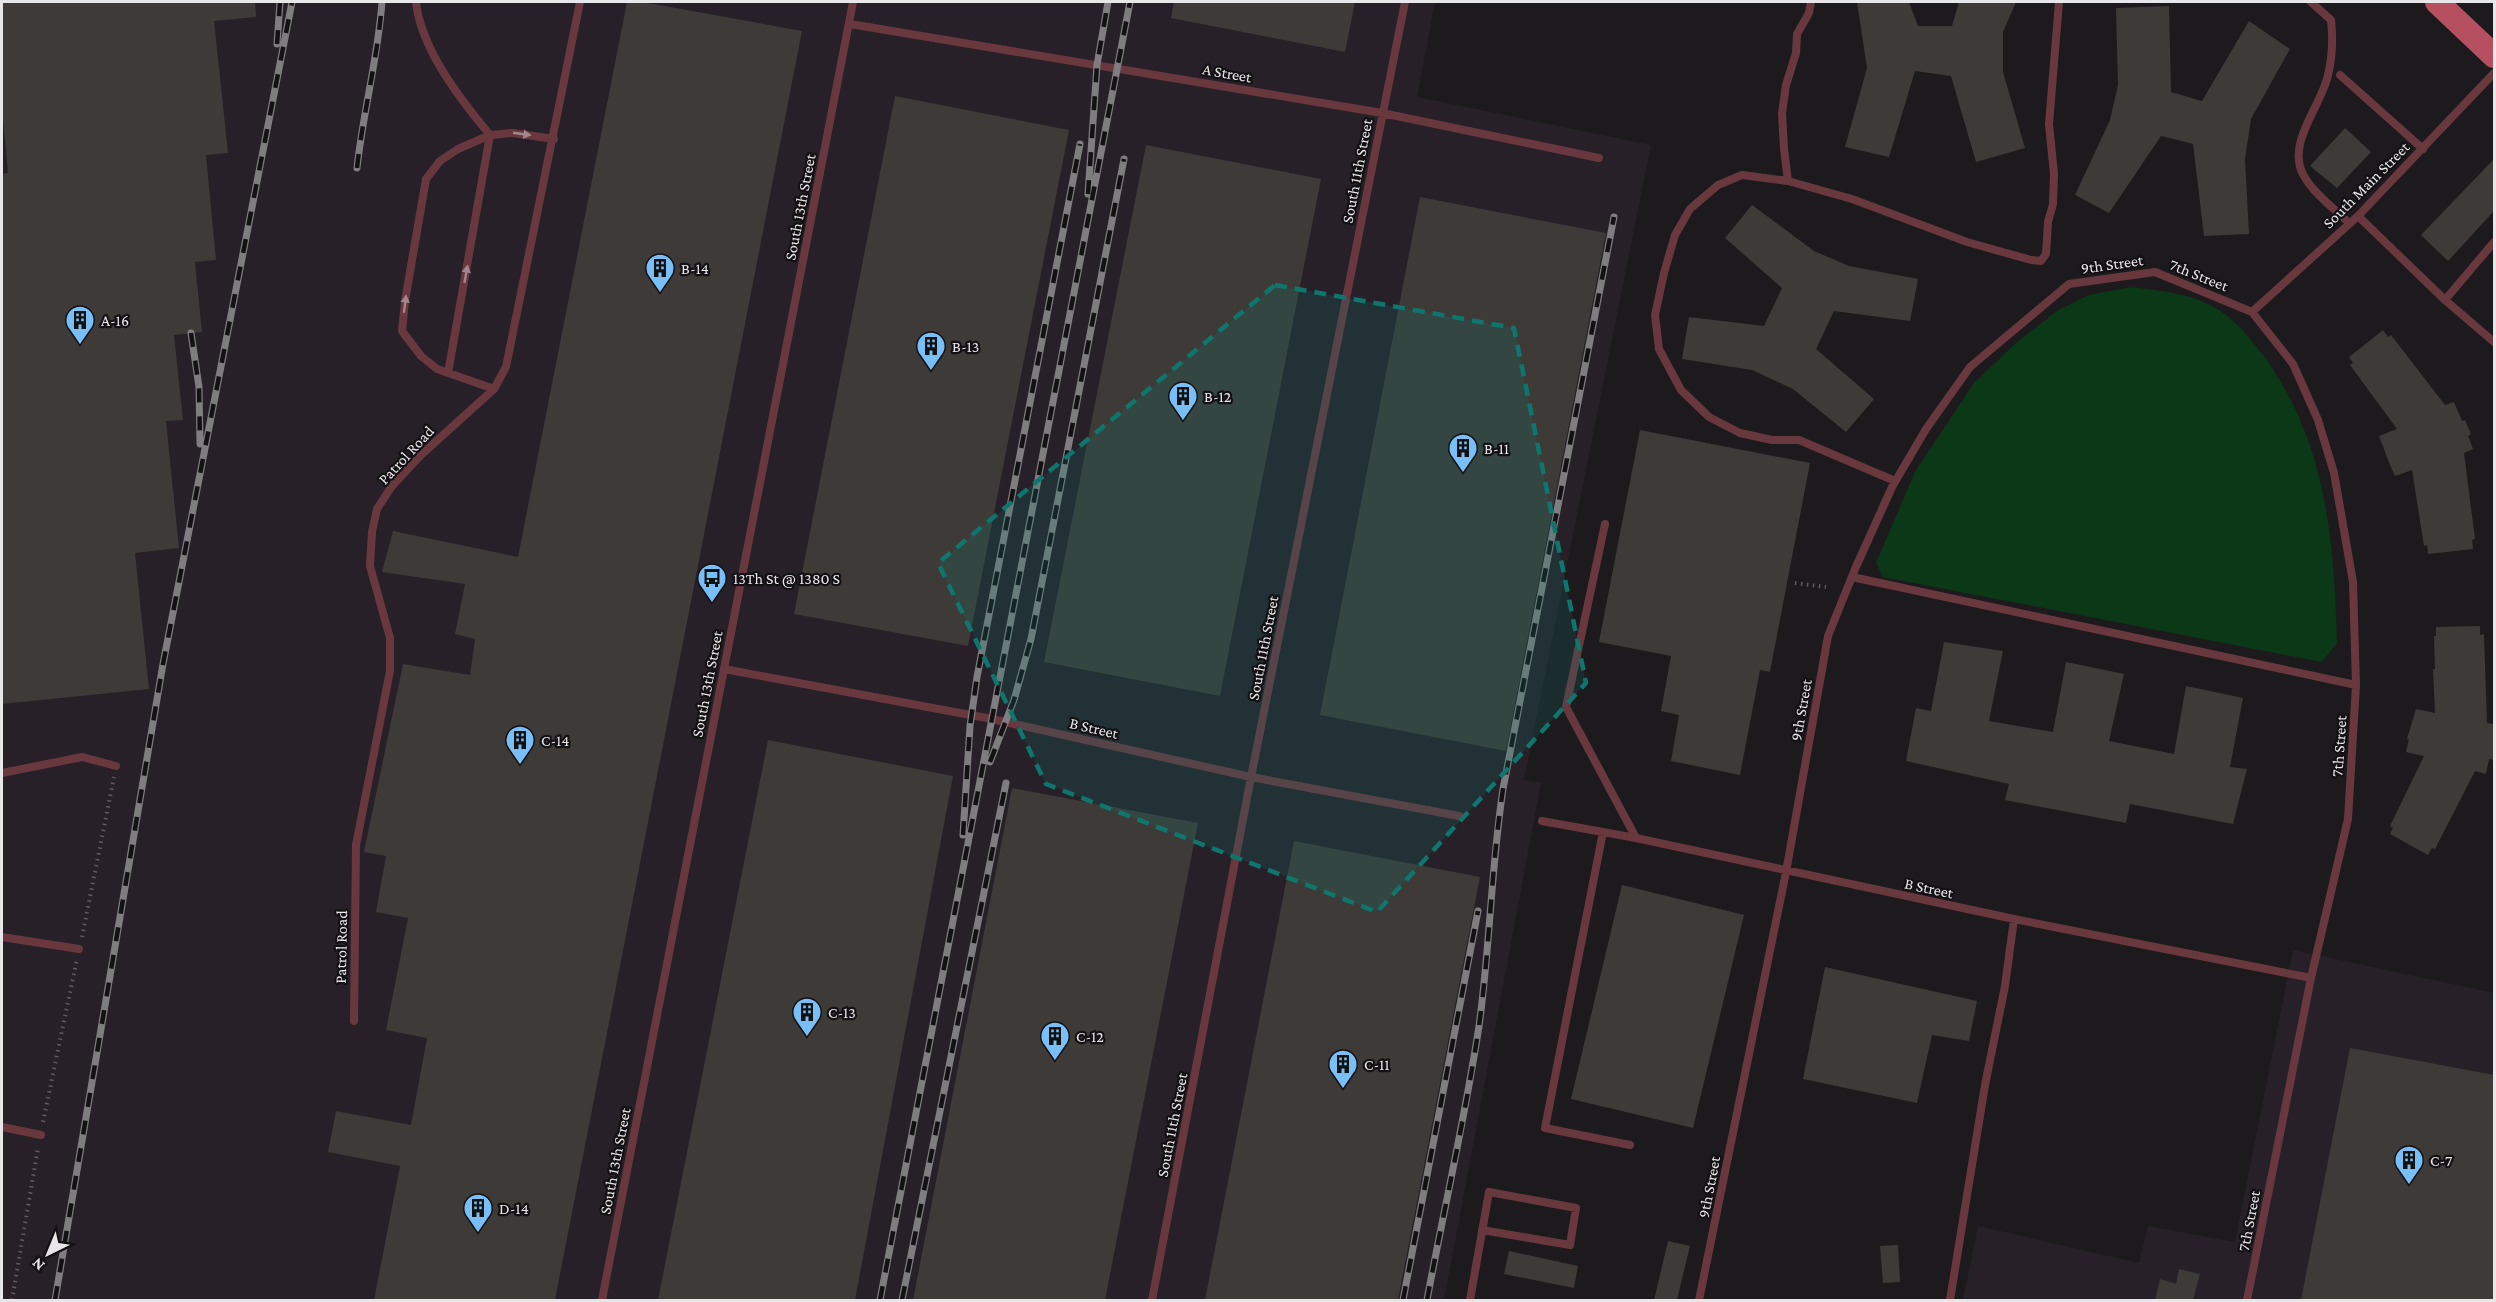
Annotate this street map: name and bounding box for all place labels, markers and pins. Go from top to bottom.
building icon: B-14 [644,252,676,294]
place label: B-14 [681,260,709,277]
building icon: A-16 [64,304,96,346]
place label: A-16 [101,312,129,329]
building icon: B-13 [915,330,947,372]
place label: B-13 [952,338,979,355]
building icon: B-12 [1167,380,1199,422]
place label: B-12 [1204,388,1232,405]
building icon: B-11 [1447,432,1479,474]
place label: B-11 [1484,440,1509,457]
bus stop icon: 13Th St @ 1380 S [696,562,728,604]
place label: 13Th St @ 1380 S [733,570,840,588]
building icon: C-14 [504,724,536,766]
place label: C-14 [541,732,570,749]
building icon: C-13 [791,996,823,1038]
place label: C-13 [828,1004,856,1021]
building icon: C-12 [1039,1020,1071,1062]
place label: C-12 [1076,1028,1104,1045]
building icon: C-11 [1327,1048,1359,1090]
place label: C-11 [1364,1056,1390,1073]
building icon: C-7 [2393,1144,2425,1186]
place label: C-7 [2430,1152,2453,1169]
building icon: D-14 [462,1192,494,1234]
place label: D-14 [499,1200,529,1217]

